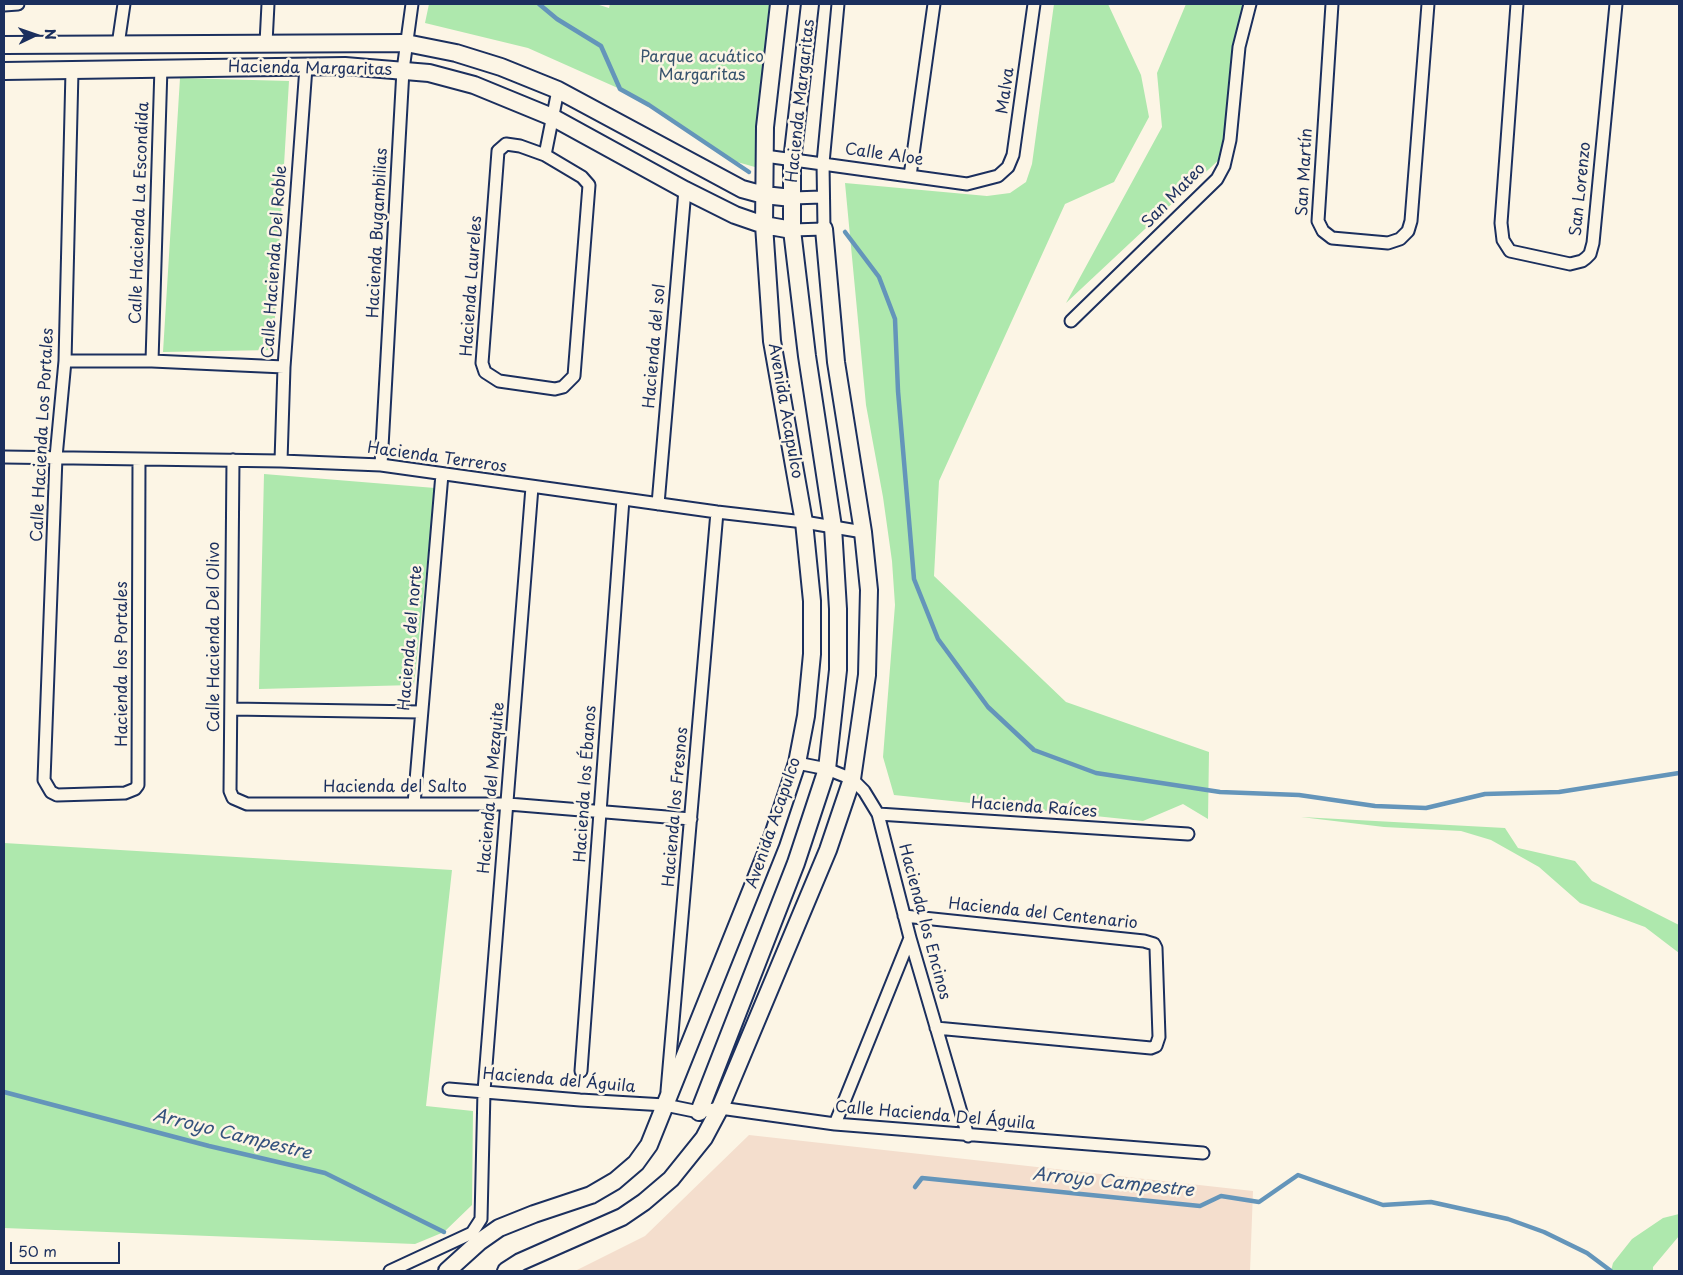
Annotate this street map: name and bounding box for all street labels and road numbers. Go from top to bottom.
street label: Hacienda Margaritas [783,18,819,184]
street label: Hacienda Margaritas [228,58,392,80]
street label: Malva [993,66,1019,116]
street label: Calle Hacienda La Escondida [127,102,153,324]
street label: San Martín [1293,128,1317,216]
street label: Calle Aloe [843,140,925,170]
street label: San Lorenzo [1567,141,1595,237]
street label: Hacienda Bugambilias [364,147,392,319]
street label: San Mateo [1138,160,1210,232]
street label: Calle Hacienda Del Roble [259,165,291,359]
street label: Hacienda Laureles [457,215,487,357]
street label: Hacienda del sol [640,283,670,409]
street label: Calle Hacienda Los Portales [28,327,58,543]
street label: Avenida Acapulco [764,342,806,480]
street label: Hacienda Terreros [366,439,508,477]
street label: Calle Hacienda Del Olivo [205,542,225,732]
street label: Hacienda del norte [395,565,427,711]
street label: Hacienda los Portales [113,581,133,747]
street label: Hacienda del Mezquite [475,701,509,875]
street label: Hacienda los Ébanos [571,705,601,863]
street label: Hacienda los Fresnos [659,726,693,888]
street label: Avenida Acapulco [743,755,805,891]
street label: Hacienda del Salto [323,778,467,798]
street label: Hacienda Raíces [970,794,1098,822]
street label: Hacienda los Encinos [894,842,954,1002]
street label: Hacienda del Centenario [947,895,1139,933]
street label: Hacienda del Águila [482,1065,636,1097]
street label: Calle Hacienda Del Águila [834,1098,1036,1134]

